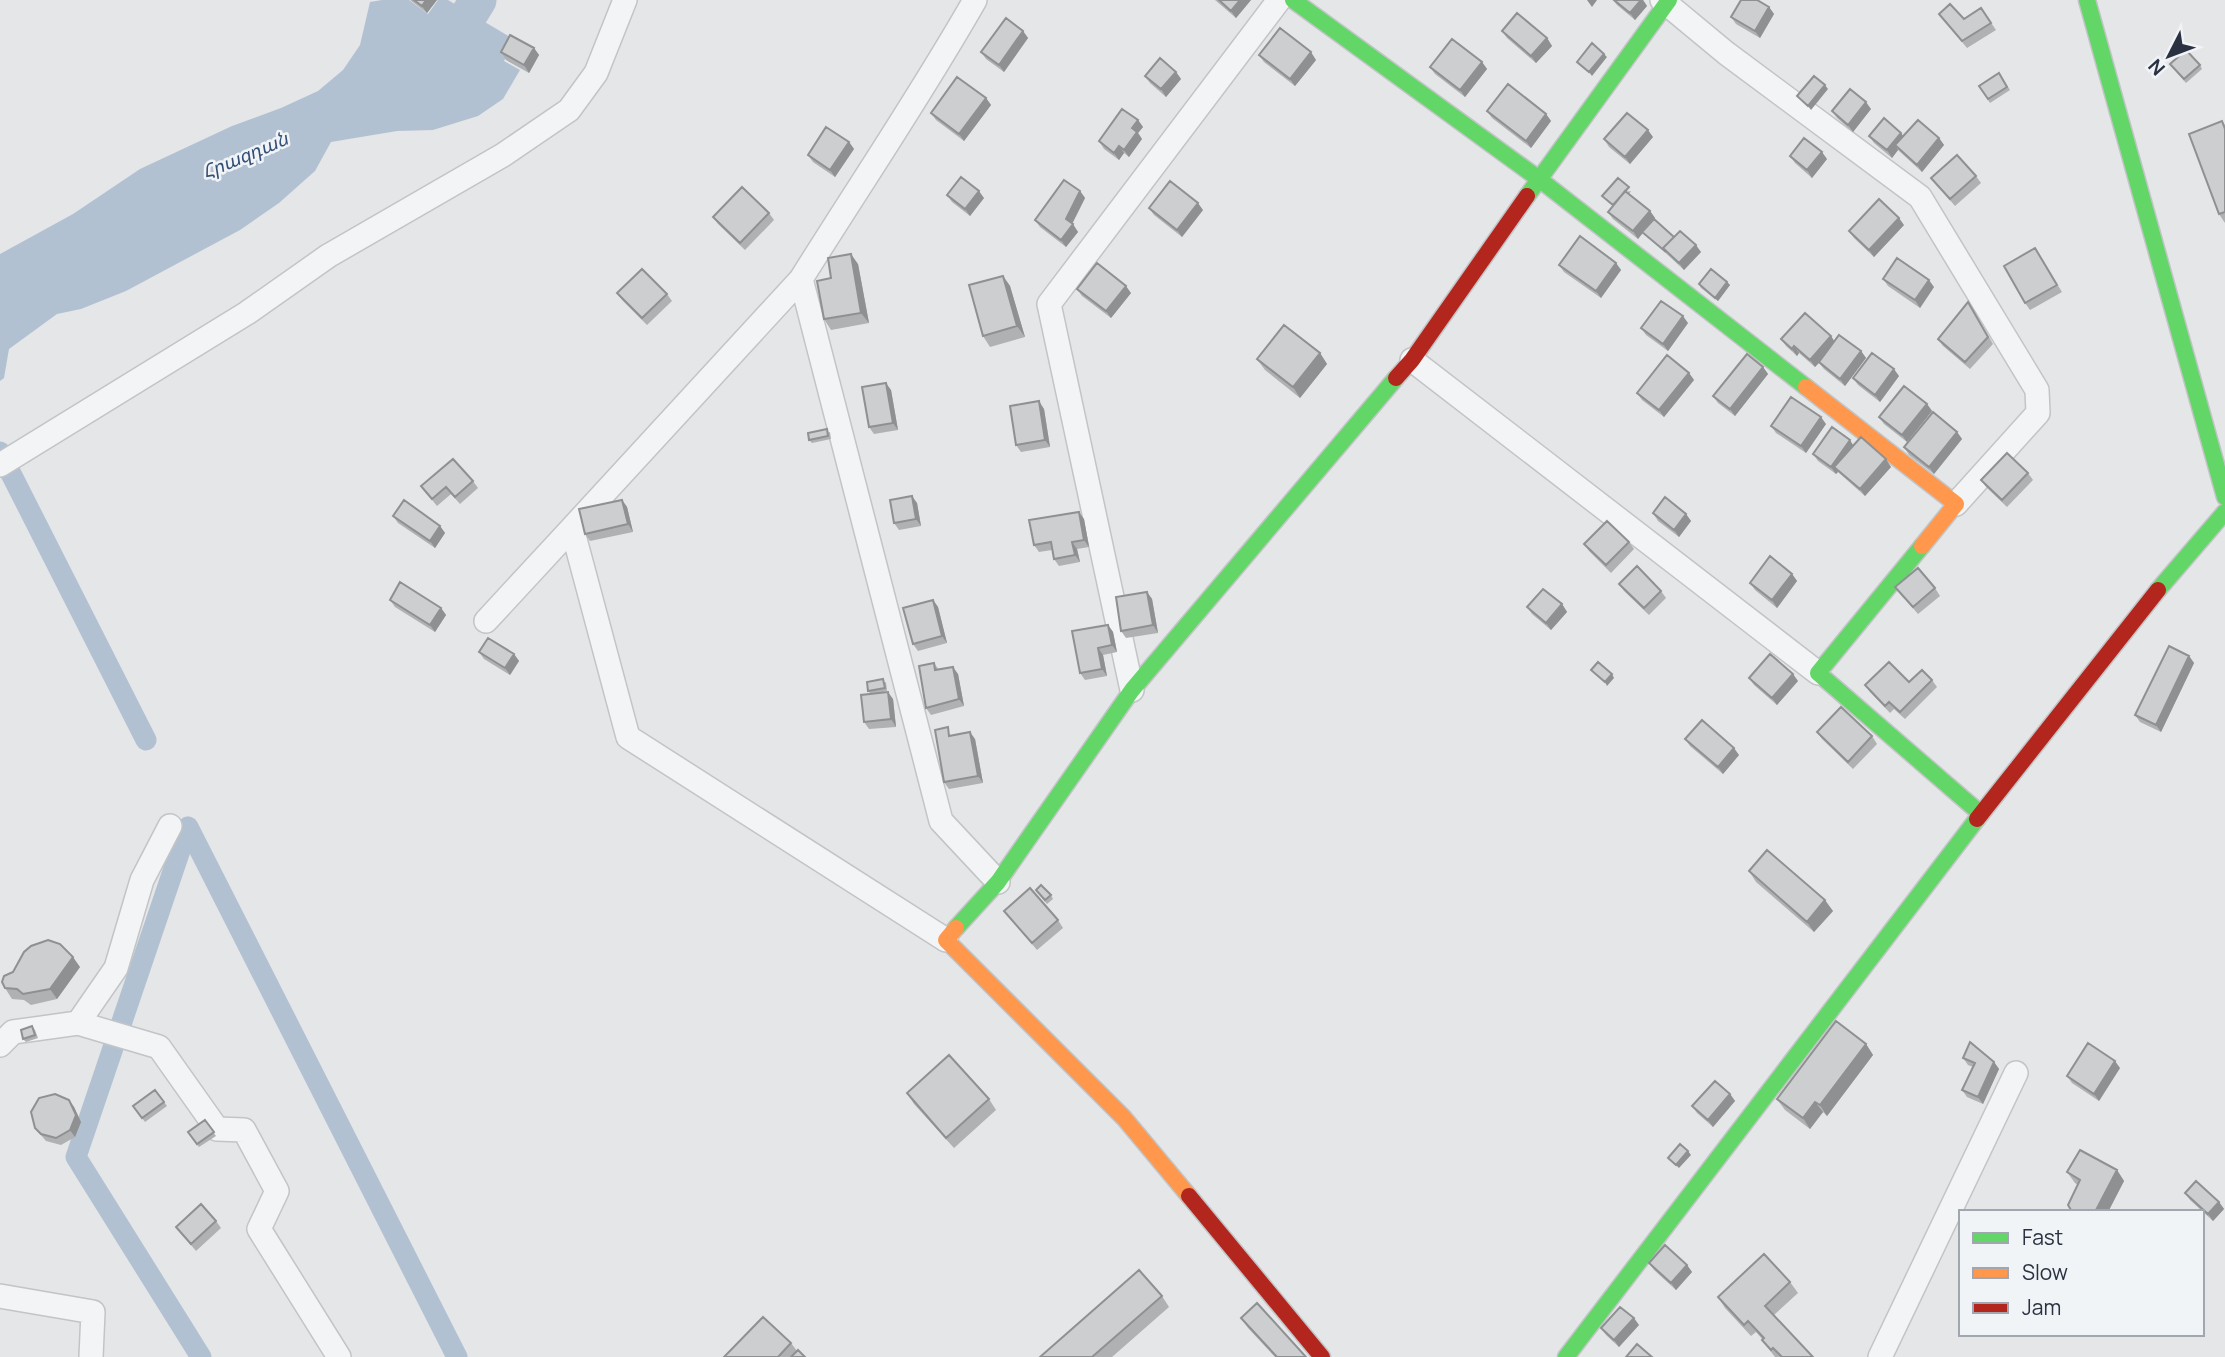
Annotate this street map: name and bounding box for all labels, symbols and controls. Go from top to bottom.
north arrow [2134,21,2204,91]
text: N [2142,54,2171,81]
water label: Հրազդան [198,125,293,185]
legend [1959,1210,2204,1336]
text: Fast [2022,1223,2063,1251]
text: Slow [2022,1258,2068,1286]
text: Jam [2022,1293,2061,1321]

